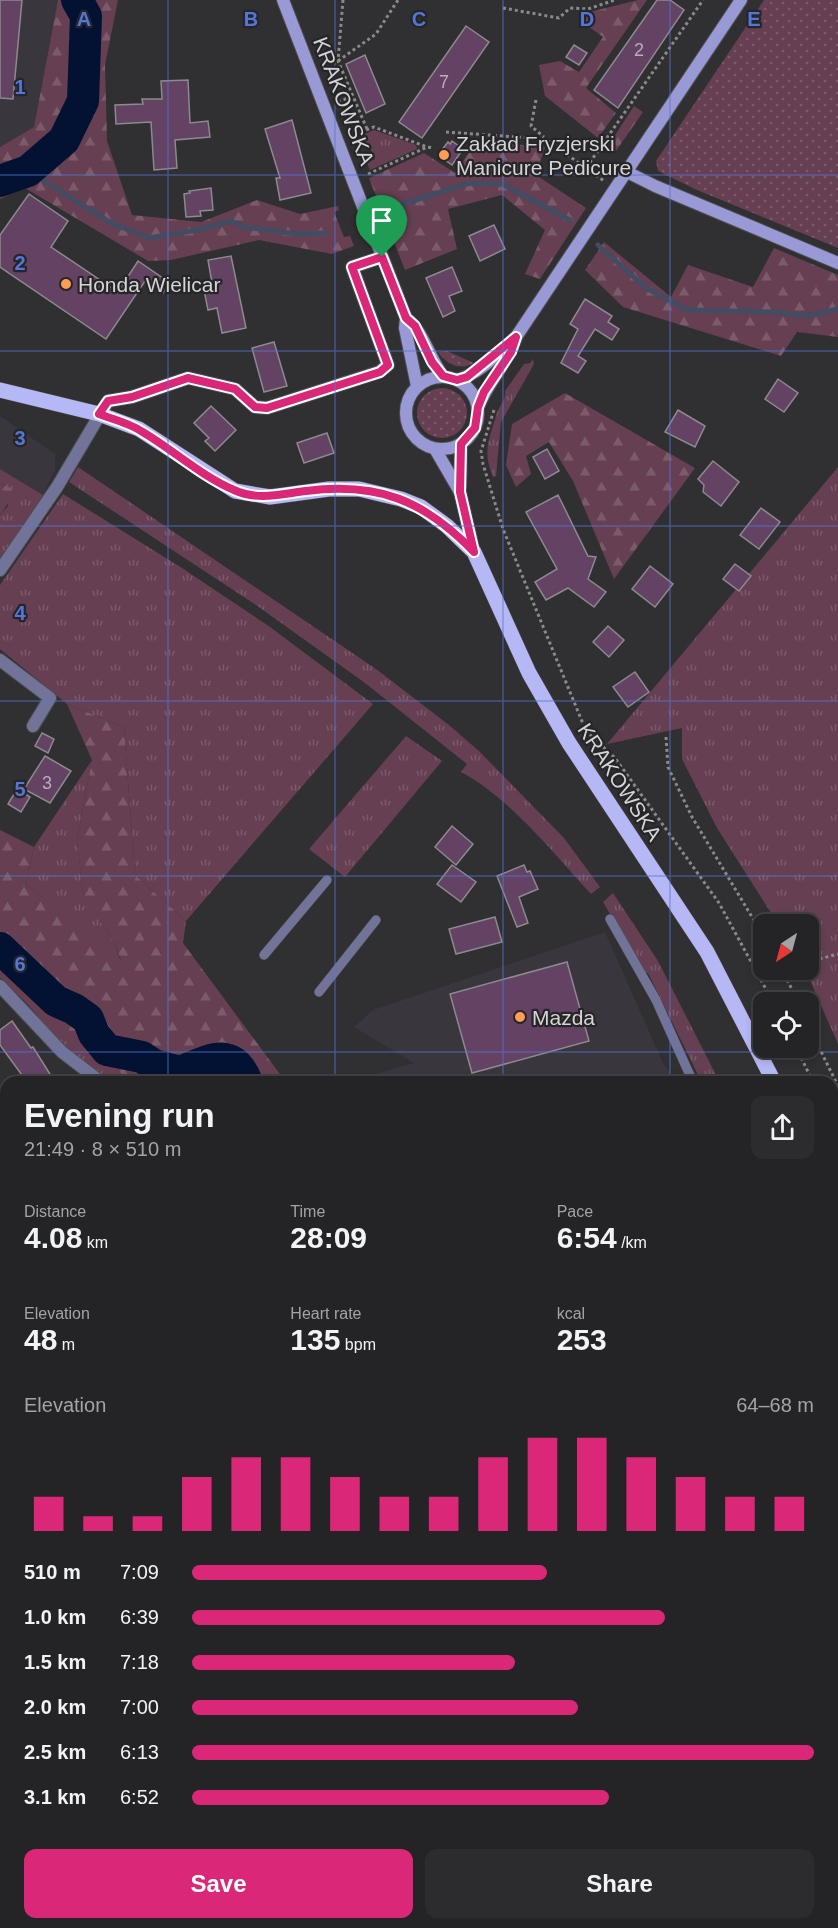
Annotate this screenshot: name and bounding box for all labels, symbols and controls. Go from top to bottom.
text: A [77,8,91,30]
text: B [244,8,258,30]
text: C [412,8,426,30]
text: D [580,8,594,30]
text: E [747,8,761,30]
street label: KRAKOWSKA [309,34,379,168]
house number: 2 [634,40,644,60]
house number: 7 [439,72,449,92]
text: 1 [14,76,26,98]
place label: Zakład Fryzjerski Manicure Pedicure [456,132,631,179]
marker: Zakład Fryzjerski Manicure Pedicure [437,148,451,162]
pin [356,195,407,257]
icon: arrive [365,204,398,237]
text: 2 [14,252,26,274]
place label: Honda Wielicar [78,273,220,296]
marker: Honda Wielicar [59,277,73,291]
text: 3 [14,427,26,449]
text: 4 [14,602,26,624]
street label: KRAKOWSKA [573,719,667,845]
house number: 3 [42,773,52,793]
text: 5 [14,778,26,800]
north arrow [753,914,819,980]
map controls [753,914,819,1058]
text: 6 [14,953,26,975]
button: locate [753,992,819,1058]
place label: Mazda [532,1006,595,1029]
marker: Mazda [513,1010,527,1024]
button: share [751,1096,814,1159]
text: Evening run [24,1097,215,1134]
text: 21:49 · 8 × 510 m [24,1138,181,1160]
text: Distance [24,1203,86,1220]
text: Time [290,1203,325,1220]
text: Pace [557,1203,593,1220]
text: 4.08 [24,1221,82,1254]
text: 28:09 [290,1221,367,1254]
text: 6:54 [557,1221,617,1254]
text: km [82,1234,108,1251]
text: /km [617,1234,647,1251]
text: Elevation [24,1305,90,1322]
text: Heart rate [290,1305,361,1322]
text: kcal [557,1305,585,1322]
text: 48 [24,1323,57,1356]
text: 135 [290,1323,340,1356]
text: 253 [557,1323,607,1356]
text: m [57,1336,75,1353]
text: bpm [340,1336,376,1353]
text: Elevation [24,1394,106,1416]
text: 64–68 m [736,1394,814,1416]
text: 510 m [24,1561,81,1583]
text: 7:09 [120,1561,159,1583]
text: 1.0 km [24,1606,86,1628]
text: 6:39 [120,1606,159,1628]
text: 1.5 km [24,1651,86,1673]
text: 7:18 [120,1651,159,1673]
text: 2.0 km [24,1696,86,1718]
text: 7:00 [120,1696,159,1718]
text: 2.5 km [24,1741,86,1763]
text: 6:13 [120,1741,159,1763]
text: 3.1 km [24,1786,86,1808]
text: 6:52 [120,1786,159,1808]
button: Save [24,1849,413,1918]
button: Share [425,1849,814,1918]

